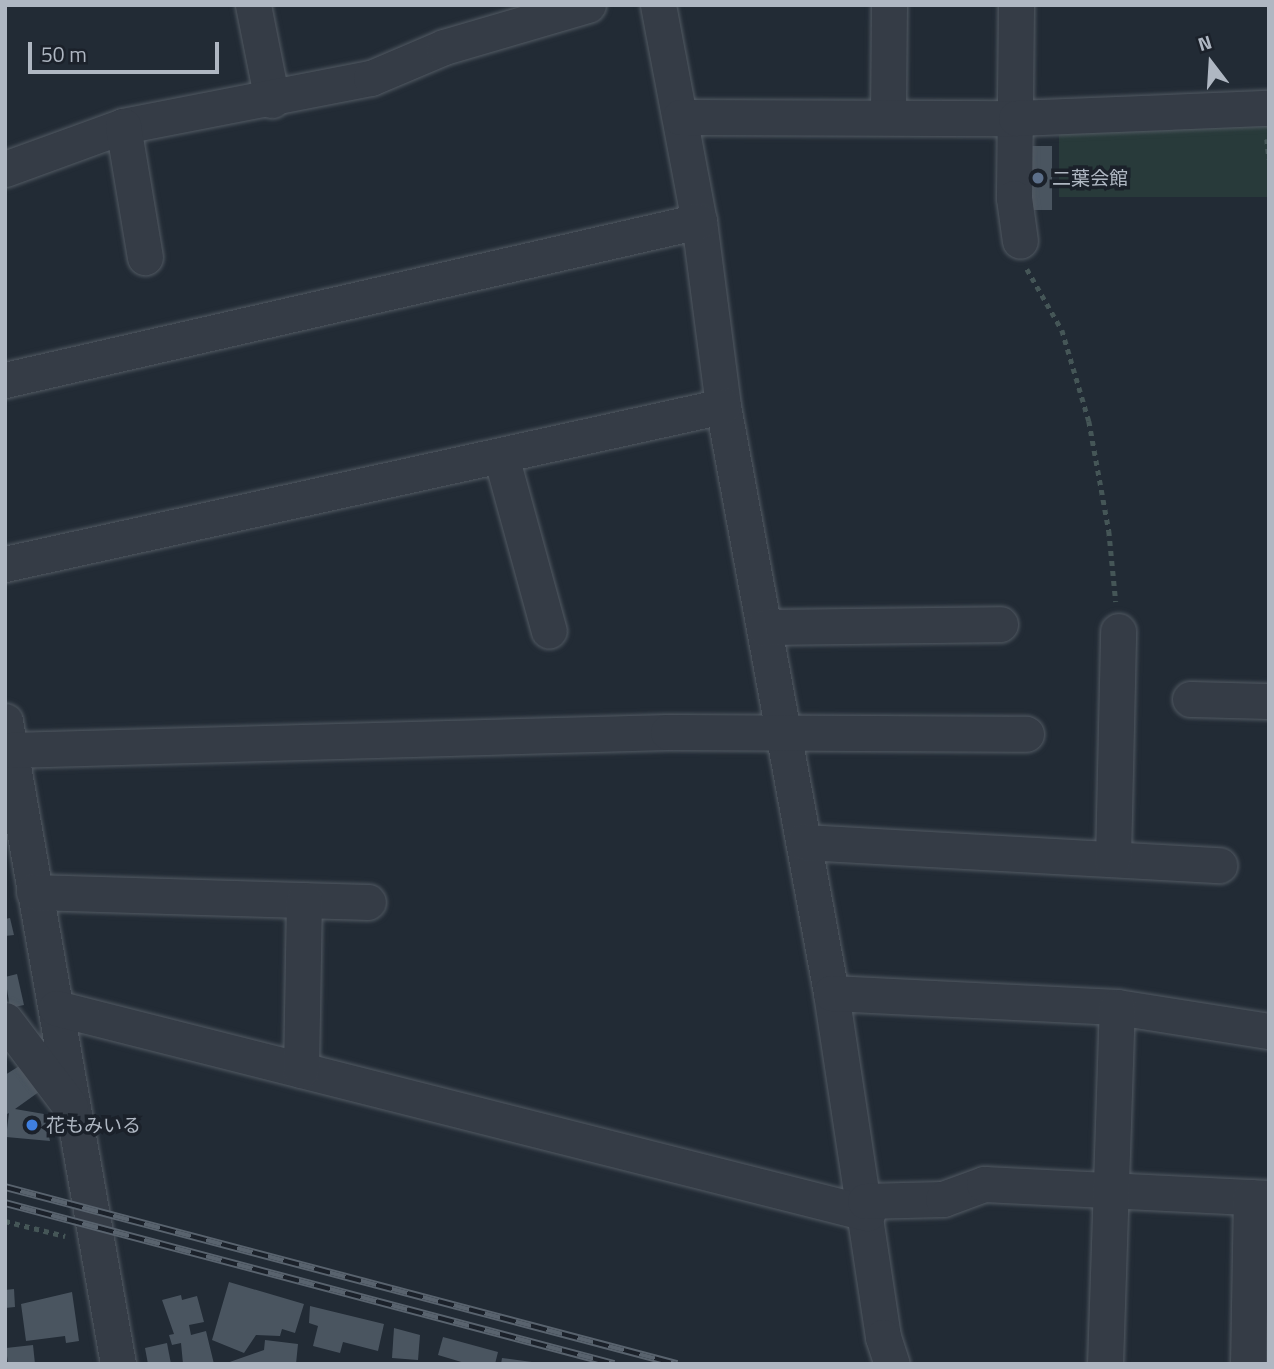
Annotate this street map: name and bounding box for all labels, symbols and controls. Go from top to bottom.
text: N [1194,27,1215,58]
scale bar [32,28,222,72]
north arrow [1176,28,1246,98]
text: 50 m [41,38,87,70]
place label: 二葉会館 [1052,167,1128,189]
marker: 二葉会館 [1030,170,1046,186]
place label: 花もみいる [46,1114,141,1136]
marker: 花もみいる [24,1117,40,1133]

